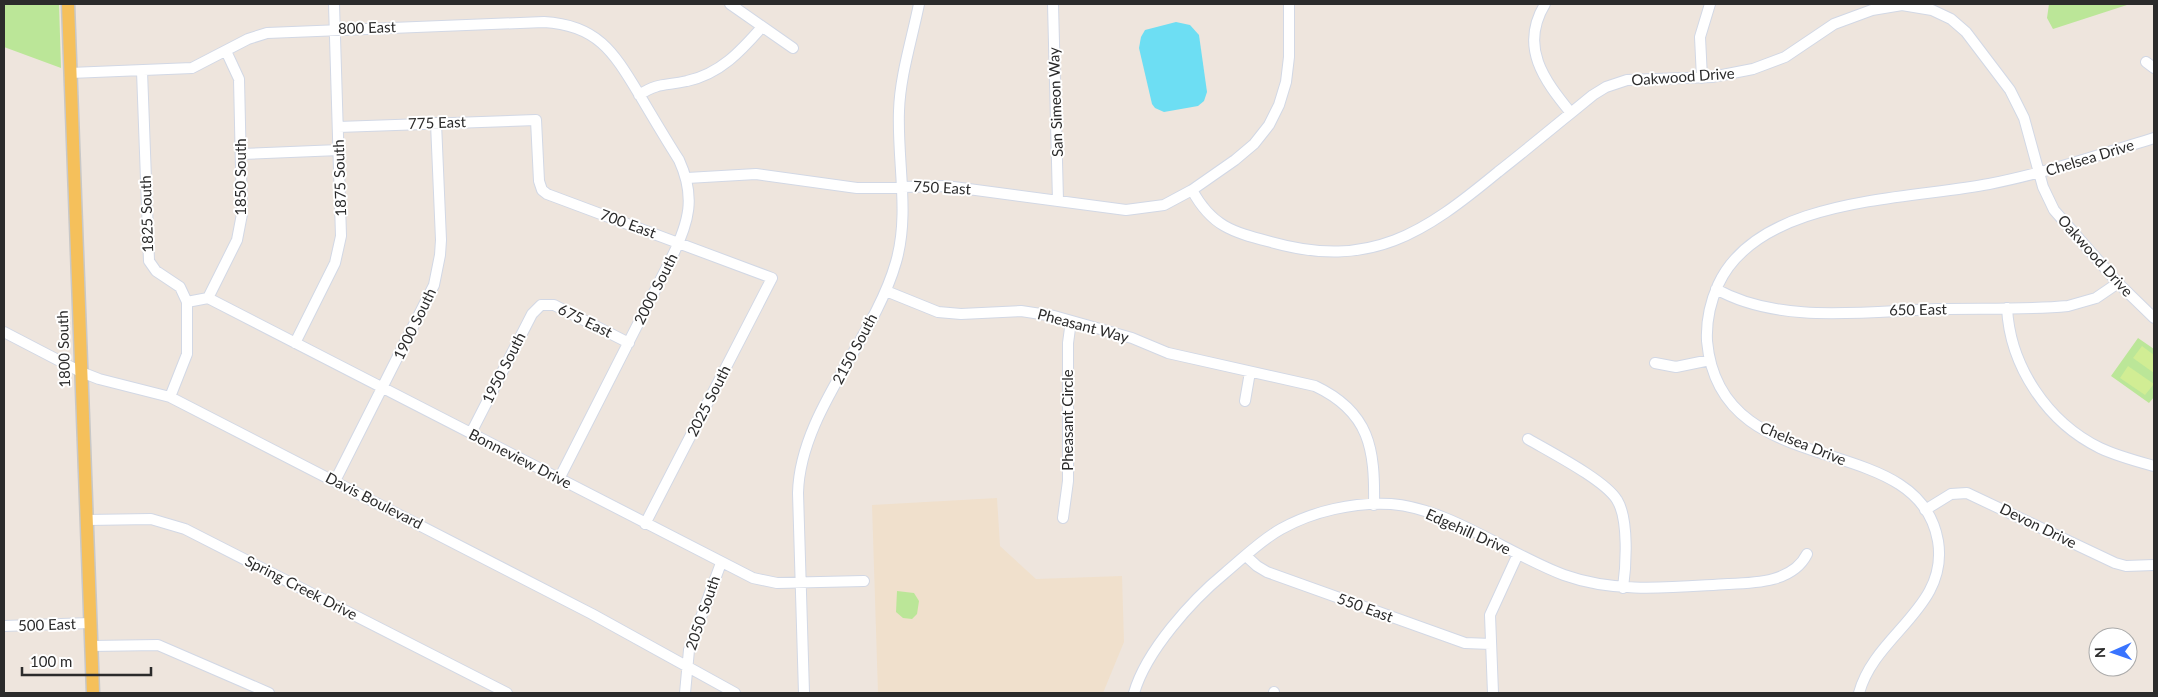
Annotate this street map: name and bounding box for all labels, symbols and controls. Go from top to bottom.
street label: 800 East [338,17,397,37]
street label: San Simeon Way [1044,47,1066,157]
street label: Oakwood Drive [1631,63,1735,89]
street label: 775 East [408,112,467,132]
street label: Chelsea Drive [2043,135,2136,179]
street label: 1850 South [231,138,249,216]
street label: 1875 South [329,139,349,217]
street label: 1825 South [136,175,156,253]
street label: 750 East [913,177,972,198]
street label: 700 East [598,205,659,242]
street label: Oakwood Drive [2054,211,2137,300]
street label: 2000 South [630,250,681,327]
street label: 1900 South [389,285,439,362]
street label: 675 East [555,299,616,341]
street label: 650 East [1889,299,1948,319]
street label: Pheasant Way [1036,304,1131,346]
street label: 1800 South [53,310,73,388]
street label: 2150 South [828,310,880,387]
street label: 1950 South [478,329,529,406]
street label: 2025 South [683,362,734,439]
street label: Pheasant Circle [1058,369,1076,471]
street label: Chelsea Drive [1758,418,1849,469]
street label: Bonneview Drive [466,424,575,492]
street label: Davis Boulevard [323,468,426,532]
street label: Devon Drive [1997,499,2080,551]
street label: Edgehill Drive [1423,504,1514,558]
street label: Spring Creek Drive [242,551,361,623]
street label: 2050 South [681,573,723,652]
street label: 550 East [1335,589,1396,626]
street label: 500 East [18,614,77,634]
north arrow [2088,627,2138,677]
scale bar [22,644,151,676]
text: N [2091,647,2108,658]
text: 100 m [30,652,72,670]

